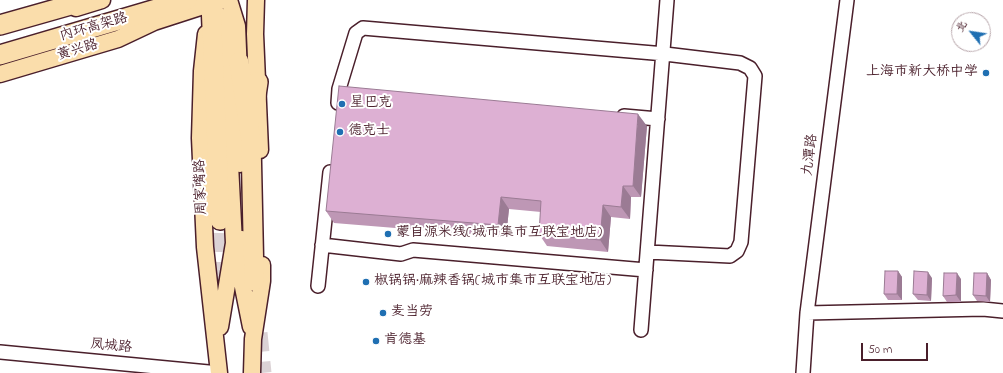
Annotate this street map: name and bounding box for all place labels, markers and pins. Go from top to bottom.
place label: 上海市新大桥中学 [866,65,978,81]
marker: 上海市新大桥中学 [981,68,991,78]
place label: 星巴克 [350,96,392,112]
marker: 星巴克 [337,99,347,109]
place label: 德克士 [348,124,390,140]
marker: 德克士 [335,127,345,137]
place label: 蒙自源米线(城市集市互联宝地店) [396,226,602,242]
marker: 蒙自源米线(城市集市互联宝地店) [383,229,393,239]
place label: 椒锅锅·麻辣香锅(城市集市互联宝地店) [374,274,611,290]
marker: 椒锅锅·麻辣香锅(城市集市互联宝地店) [361,277,371,287]
place label: 麦当劳 [391,305,433,321]
marker: 麦当劳 [378,308,388,318]
place label: 肯德基 [384,333,426,349]
marker: 肯德基 [371,336,381,346]

